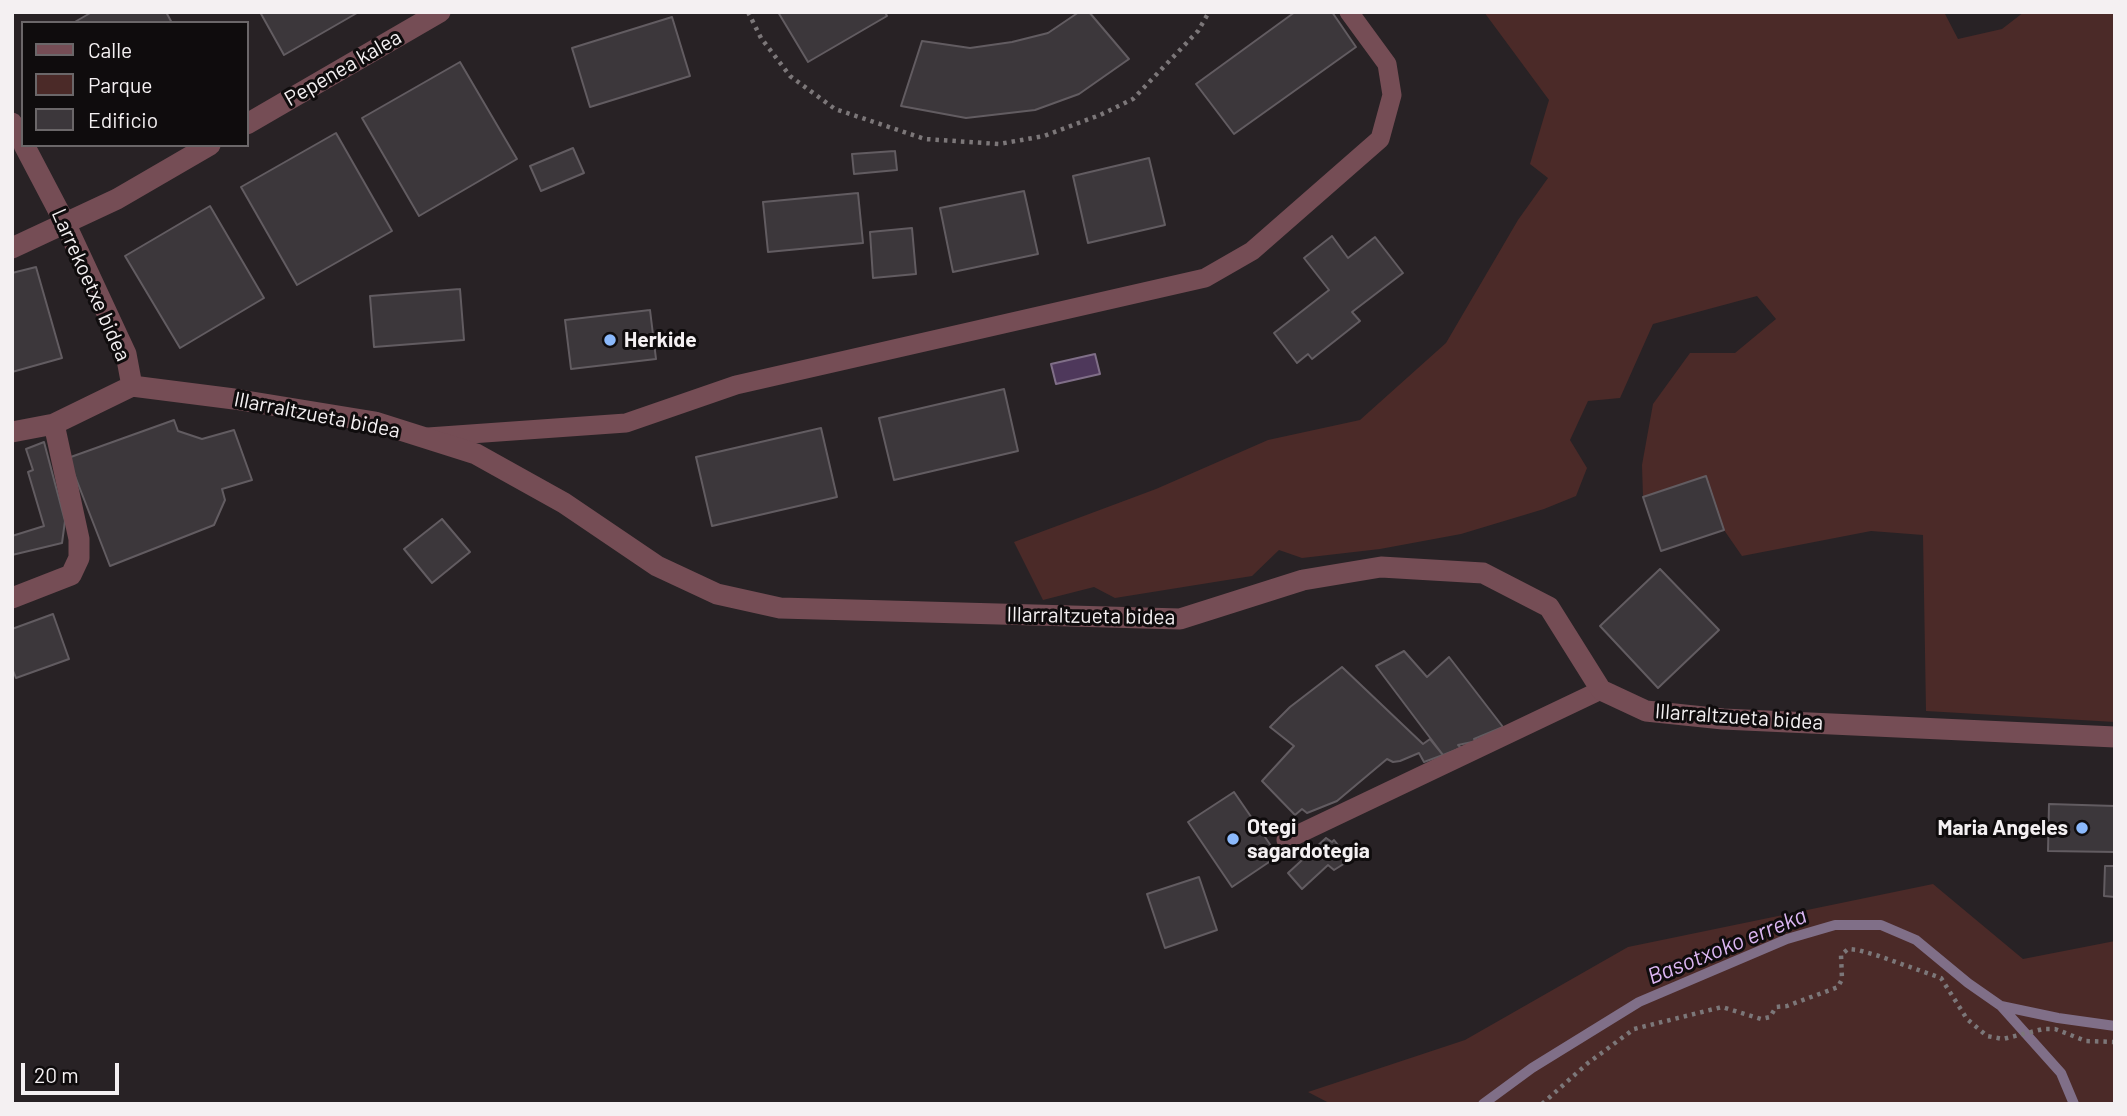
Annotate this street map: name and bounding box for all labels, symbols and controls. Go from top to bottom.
legend [21,21,248,147]
street label: Pepenea kalea [280,24,406,112]
text: Calle [88,37,132,62]
text: Parque [88,72,153,97]
text: Edificio [88,107,158,132]
street label: Larrekoetxe bidea [46,205,136,365]
place label: Herkide [624,327,697,353]
marker: Herkide [602,332,618,348]
street label: Illarraltzueta bidea [232,387,402,443]
street label: Illarraltzueta bidea [1006,602,1176,630]
street label: Illarraltzueta bidea [1654,699,1824,735]
place label: Otegi sagardotegia [1247,814,1370,864]
place label: Maria Angeles [1938,815,2068,841]
marker: Maria Angeles [2074,820,2090,836]
marker: Otegi sagardotegia [1225,831,1241,847]
water label: Basotxoko erreka [1643,901,1811,991]
scale bar [24,1050,122,1094]
text: 20 m [34,1062,79,1087]

